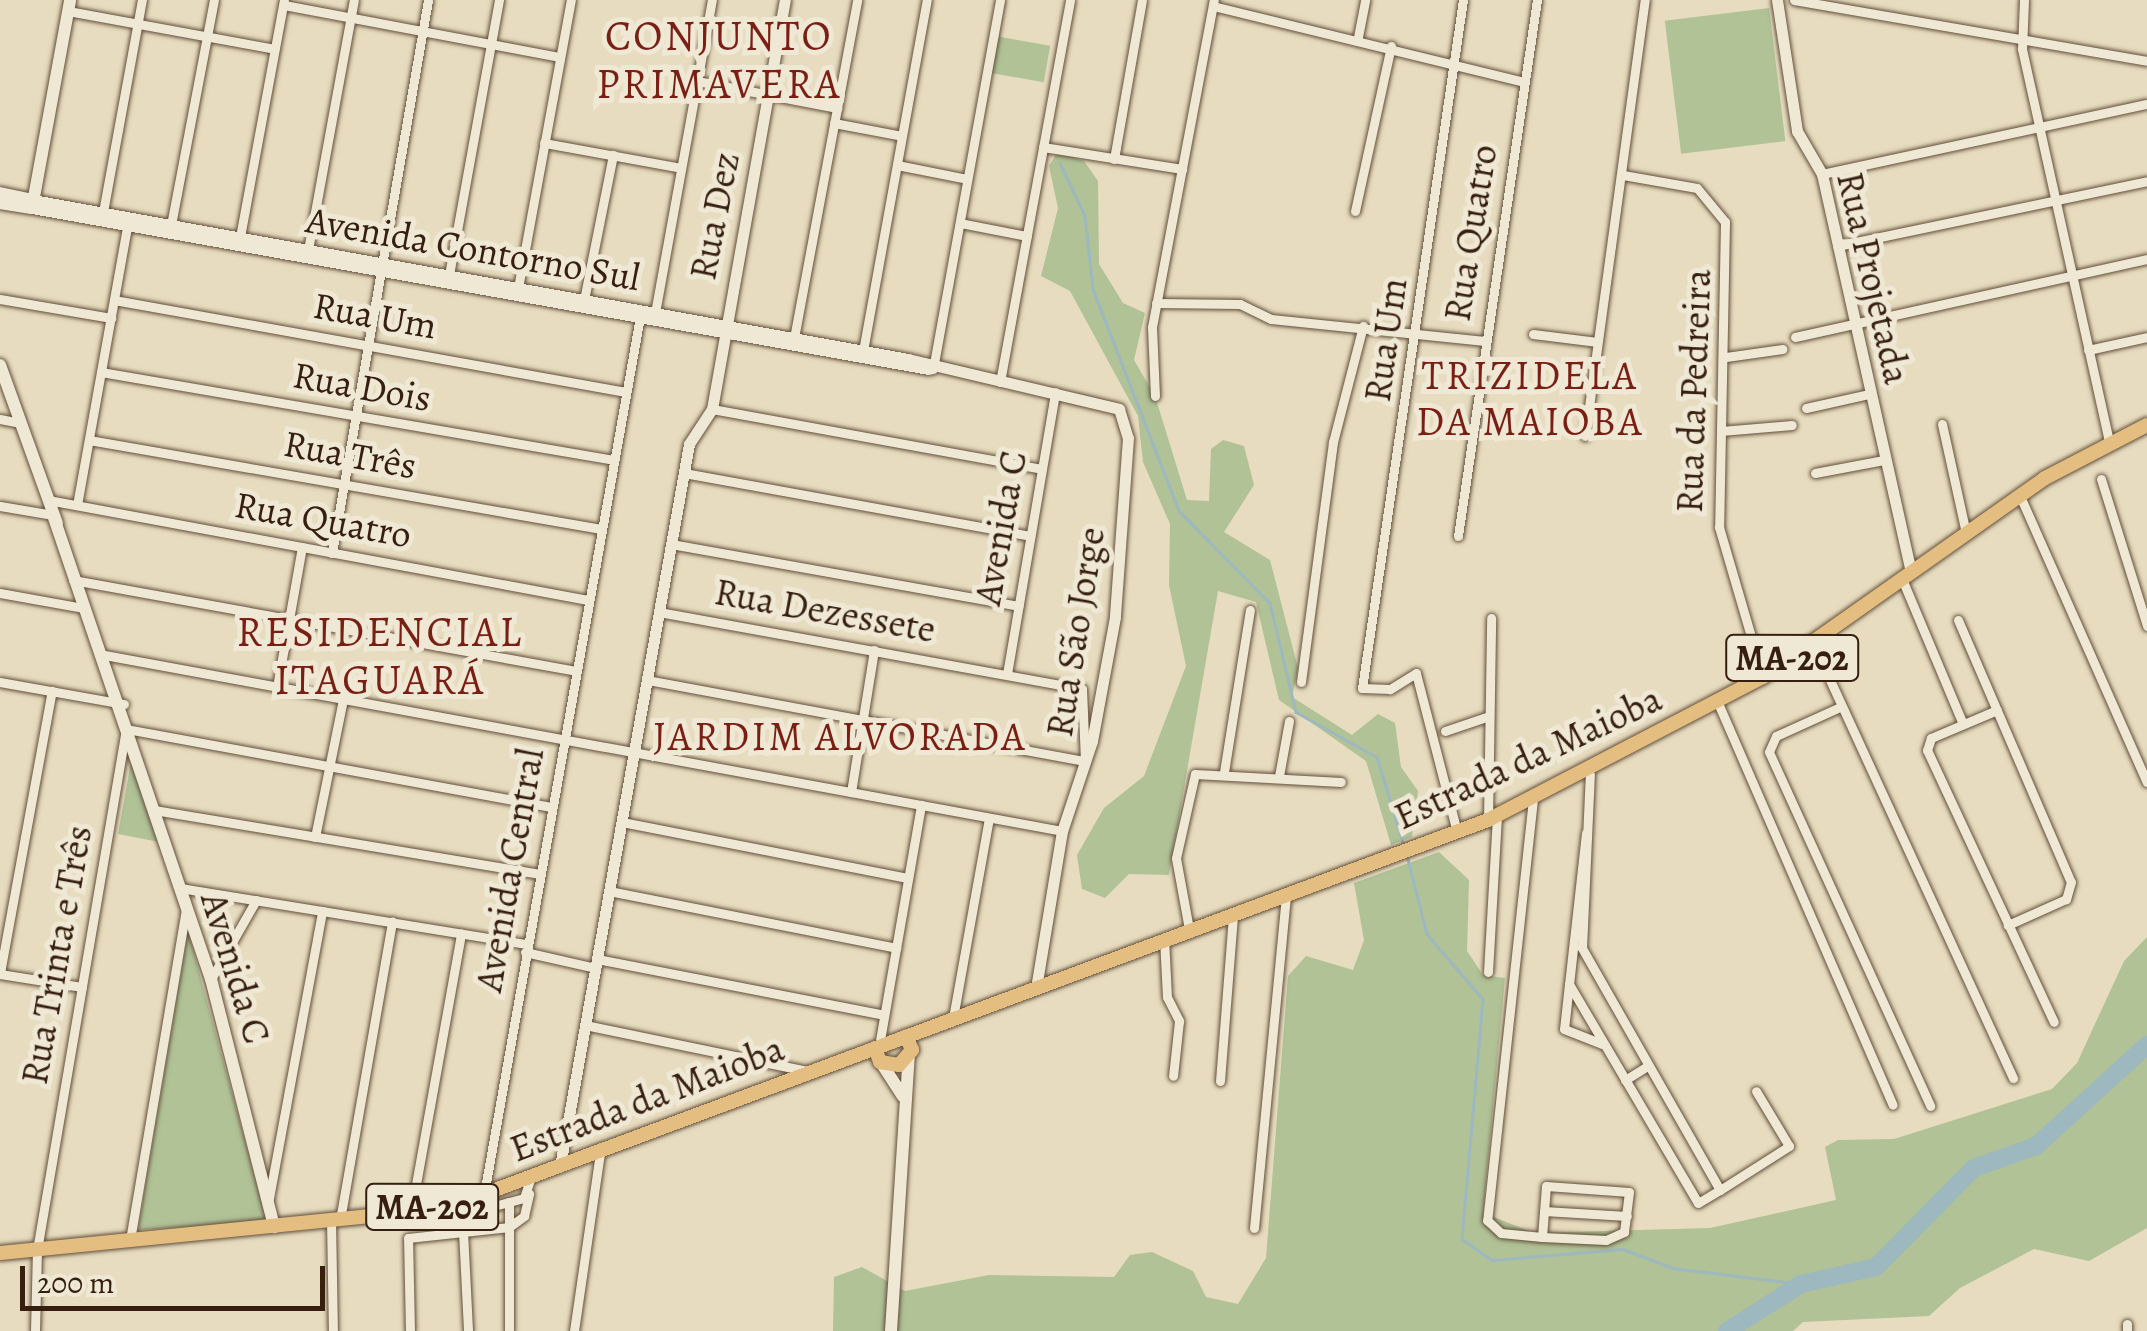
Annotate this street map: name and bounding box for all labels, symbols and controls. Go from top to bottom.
district label: CONJUNTO PRIMAVERA [596,11,842,110]
street label: Rua Quatro [1435,141,1507,325]
street label: Rua Dez [680,148,750,284]
street label: Rua Projetada [1826,167,1920,389]
street label: Avenida Contorno Sul [303,197,643,301]
street label: Rua da Pedreira [1667,268,1721,514]
street label: Rua Um [1355,275,1417,405]
street label: Rua Um [310,283,440,349]
street label: Rua Dois [289,352,435,422]
district label: TRIZIDELA DA MAIOBA [1416,352,1644,446]
street label: Rua Três [280,421,420,489]
street label: Avenida C [965,447,1037,609]
street label: Rua Quatro [231,482,415,558]
street label: Rua São Jorge [1037,524,1115,740]
street label: Rua Dezessete [711,569,939,653]
district label: RESIDENCIAL ITAGUARÁ [237,607,523,706]
road number: MA-202 [1724,628,1860,688]
street label: Estrada da Maioba [1387,676,1669,840]
district label: JARDIM ALVORADA [653,713,1027,761]
street label: Avenida Central [466,745,554,995]
street label: Rua Trinta e Três [12,822,102,1088]
street label: Avenida C [190,887,280,1049]
street label: Estrada da Maioba [504,1026,790,1172]
road number: MA-202 [364,1177,500,1237]
scale bar [25,1246,330,1308]
text: 200 m [37,1263,114,1303]

